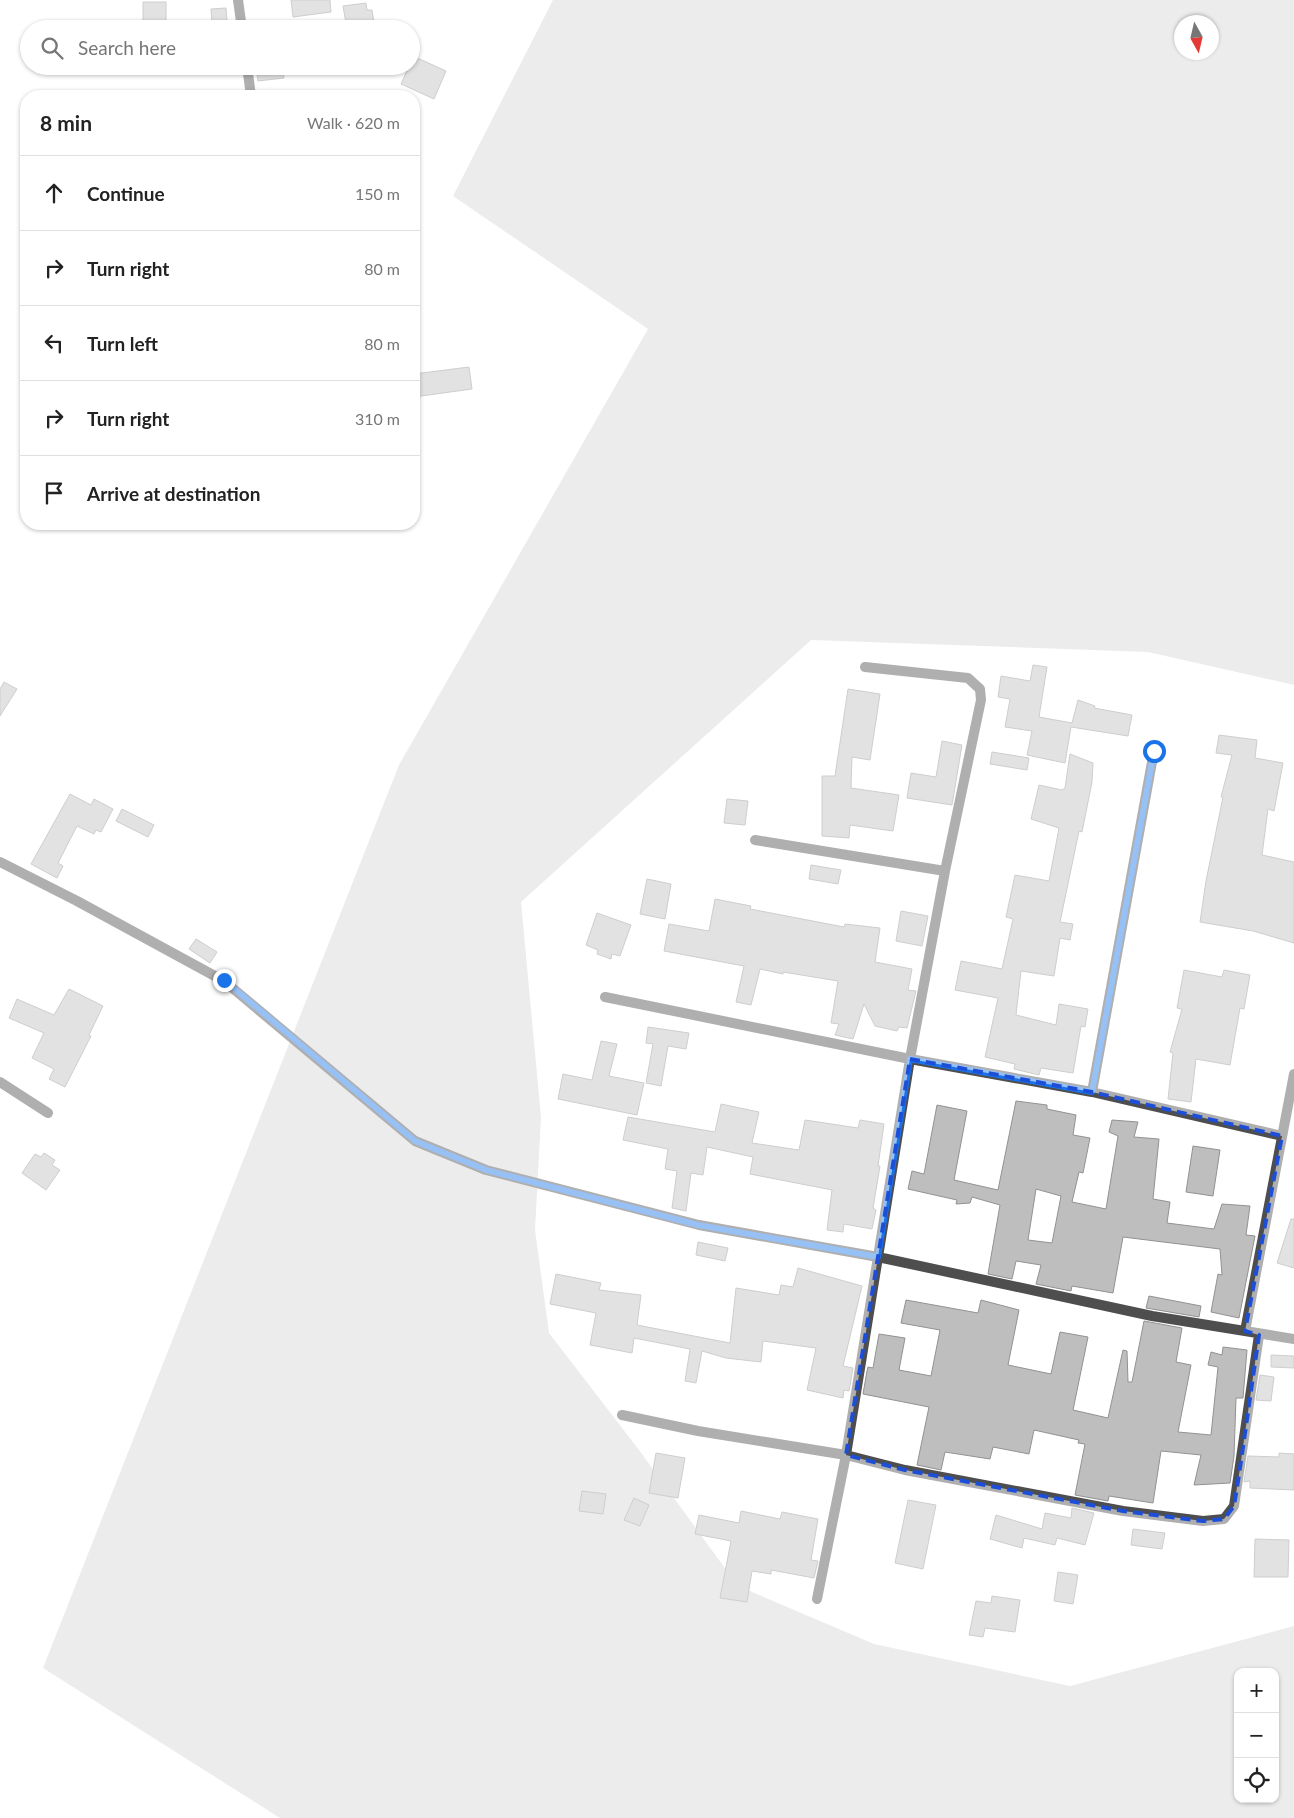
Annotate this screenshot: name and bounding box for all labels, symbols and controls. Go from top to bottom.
north arrow [1174,15,1219,60]
search box [20,20,420,75]
icon: search [38,34,66,62]
text: Search here [78,36,176,59]
text: 8 min [40,110,92,135]
text: Walk · 620 m [307,113,400,132]
icon: ahead [40,179,68,207]
text: Continue [87,182,165,205]
text: 150 m [355,184,400,203]
icon: right [40,254,68,282]
text: Turn right [87,257,169,280]
text: 80 m [364,259,400,278]
icon: left [40,329,68,357]
text: Turn left [87,332,158,355]
text: 80 m [364,334,400,353]
icon: right [40,404,68,432]
text: Turn right [87,407,169,430]
text: 310 m [355,409,400,428]
icon: arrive [40,479,68,507]
text: Arrive at destination [87,482,260,505]
route start [1143,740,1166,763]
route end [213,969,236,992]
map controls [1234,1668,1279,1803]
button: + [1234,1668,1279,1713]
button: − [1234,1713,1279,1758]
button: locate [1234,1758,1279,1803]

